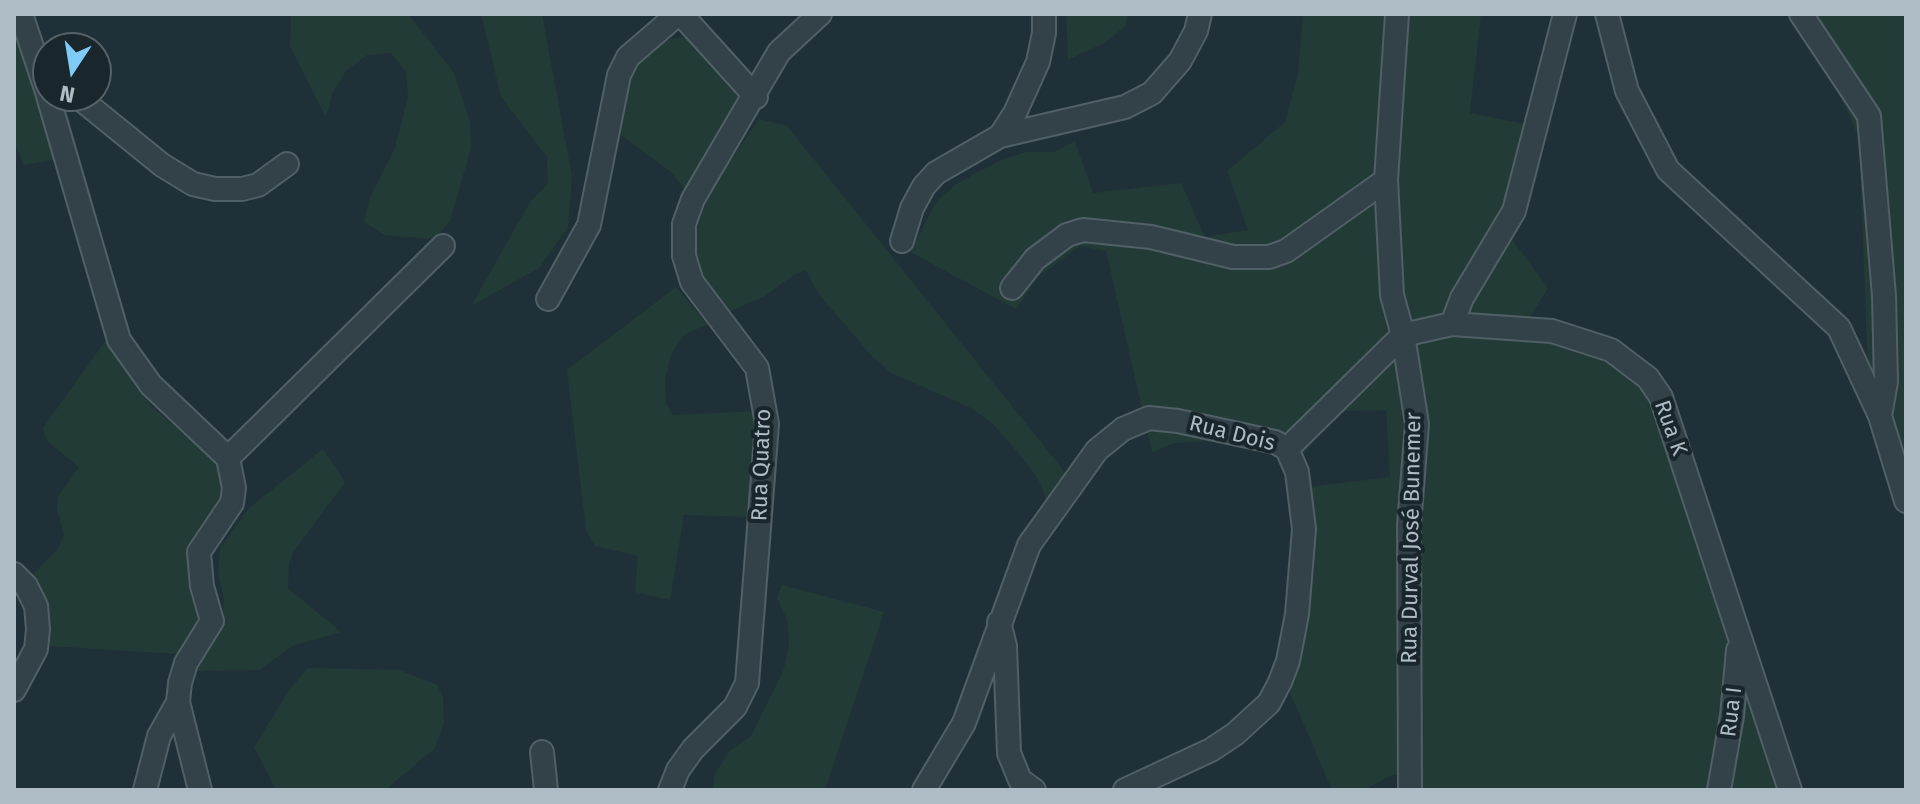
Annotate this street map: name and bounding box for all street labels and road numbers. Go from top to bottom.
street label: Rua K [1648,397,1692,459]
street label: Rua Quatro [747,408,777,522]
street label: Rua Dois [1186,411,1278,457]
street label: Rua Durval José Bunemer [1397,412,1427,664]
street label: Rua I [1716,685,1748,739]

